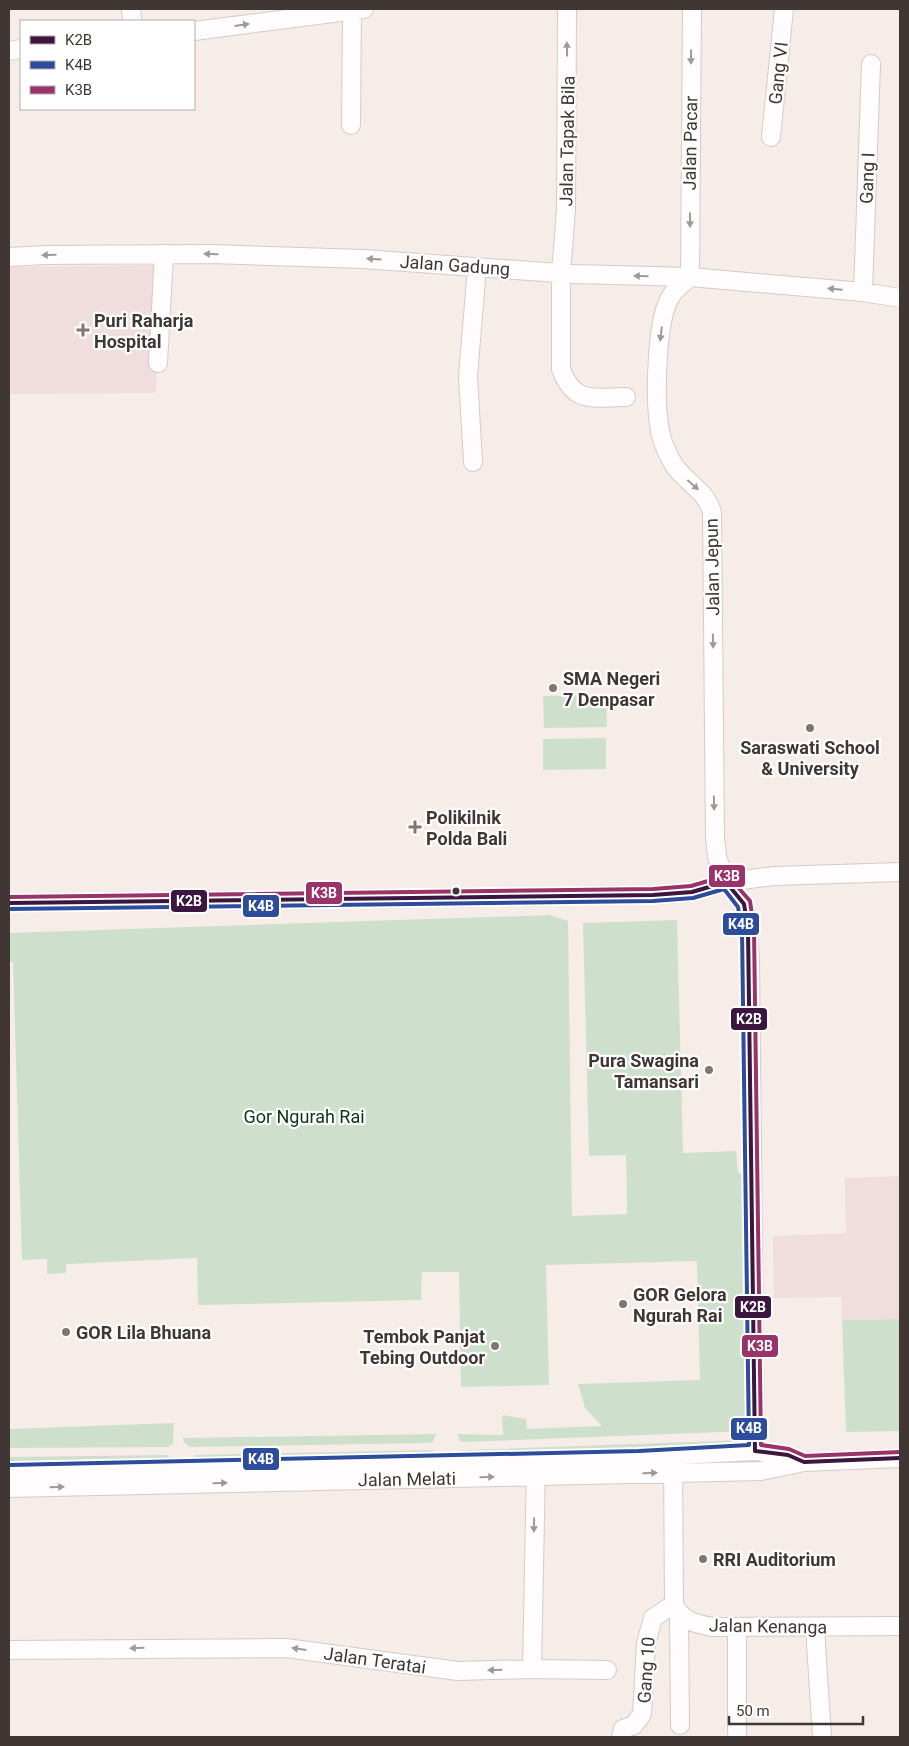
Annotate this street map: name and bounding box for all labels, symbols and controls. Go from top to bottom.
legend [20,20,195,110]
one-way arrow [234,21,250,29]
text: K2B [65,31,92,49]
one-way arrow [563,41,571,57]
street label: Gang VI [764,41,792,105]
one-way arrow [687,50,695,66]
text: K4B [65,56,92,74]
street label: Jalan Tapak Bila [555,75,579,207]
text: K3B [65,81,92,99]
street label: Jalan Pacar [679,95,701,191]
street label: Gang I [856,152,878,204]
one-way arrow [686,212,694,228]
one-way arrow [203,250,219,258]
one-way arrow [41,251,57,259]
street label: Jalan Gadung [399,251,511,279]
one-way arrow [366,255,382,263]
one-way arrow [633,271,649,279]
one-way arrow [826,285,842,293]
place label: Puri Raharja Hospital [94,310,194,352]
marker: Puri Raharja Hospital [76,323,90,337]
one-way arrow [657,326,665,342]
one-way arrow [686,479,698,491]
street label: Jalan Jepun [701,518,723,616]
one-way arrow [709,633,717,649]
place label: SMA Negeri 7 Denpasar [563,668,660,710]
marker: SMA Negeri 7 Denpasar [547,682,559,694]
marker: Saraswati School & University [804,722,816,734]
place label: Saraswati School & University [740,737,880,779]
one-way arrow [711,795,719,811]
place label: Polikilnik Polda Bali [426,807,507,849]
marker: Polikilnik Polda Bali [408,820,422,834]
line badge: K3B [708,864,746,888]
text: K3B [714,868,740,884]
line badge: K3B [305,881,343,905]
text: K3B [311,885,337,901]
unlabelled marker [451,886,461,896]
line badge: K2B [170,889,208,913]
text: K2B [176,893,202,909]
line badge: K4B [242,894,280,918]
text: K4B [248,898,274,914]
line badge: K4B [722,912,760,936]
text: K4B [728,916,754,932]
line badge: K2B [730,1007,768,1031]
text: K2B [736,1011,762,1027]
place label: Pura Swagina Tamansari [588,1050,699,1092]
marker: Pura Swagina Tamansari [703,1064,715,1076]
park label: Gor Ngurah Rai [243,1106,365,1127]
place label: GOR Gelora Ngurah Rai [633,1284,727,1326]
line badge: K2B [734,1295,772,1319]
marker: GOR Gelora Ngurah Rai [617,1298,629,1310]
text: K2B [740,1299,766,1315]
place label: GOR Lila Bhuana [76,1322,211,1343]
marker: GOR Lila Bhuana [60,1326,72,1338]
place label: Tembok Panjat Tebing Outdoor [360,1326,485,1368]
line badge: K3B [741,1334,779,1358]
text: K3B [747,1338,773,1354]
marker: Tembok Panjat Tebing Outdoor [489,1340,501,1352]
line badge: K4B [730,1417,768,1441]
text: K4B [736,1420,762,1436]
line badge: K4B [242,1447,280,1471]
text: K4B [248,1451,274,1467]
street label: Jalan Melati [358,1468,456,1490]
one-way arrow [642,1469,658,1477]
one-way arrow [480,1473,496,1481]
one-way arrow [212,1479,228,1487]
one-way arrow [50,1483,66,1491]
one-way arrow [530,1517,538,1533]
place label: RRI Auditorium [713,1549,836,1570]
marker: RRI Auditorium [697,1553,709,1565]
street label: Jalan Kenanga [709,1614,827,1638]
street label: Gang 10 [633,1636,659,1704]
street label: Jalan Teratai [323,1642,427,1678]
one-way arrow [128,1644,144,1652]
one-way arrow [291,1645,307,1653]
one-way arrow [487,1667,503,1675]
scale bar [729,1694,863,1726]
text: 50 m [736,1702,770,1720]

